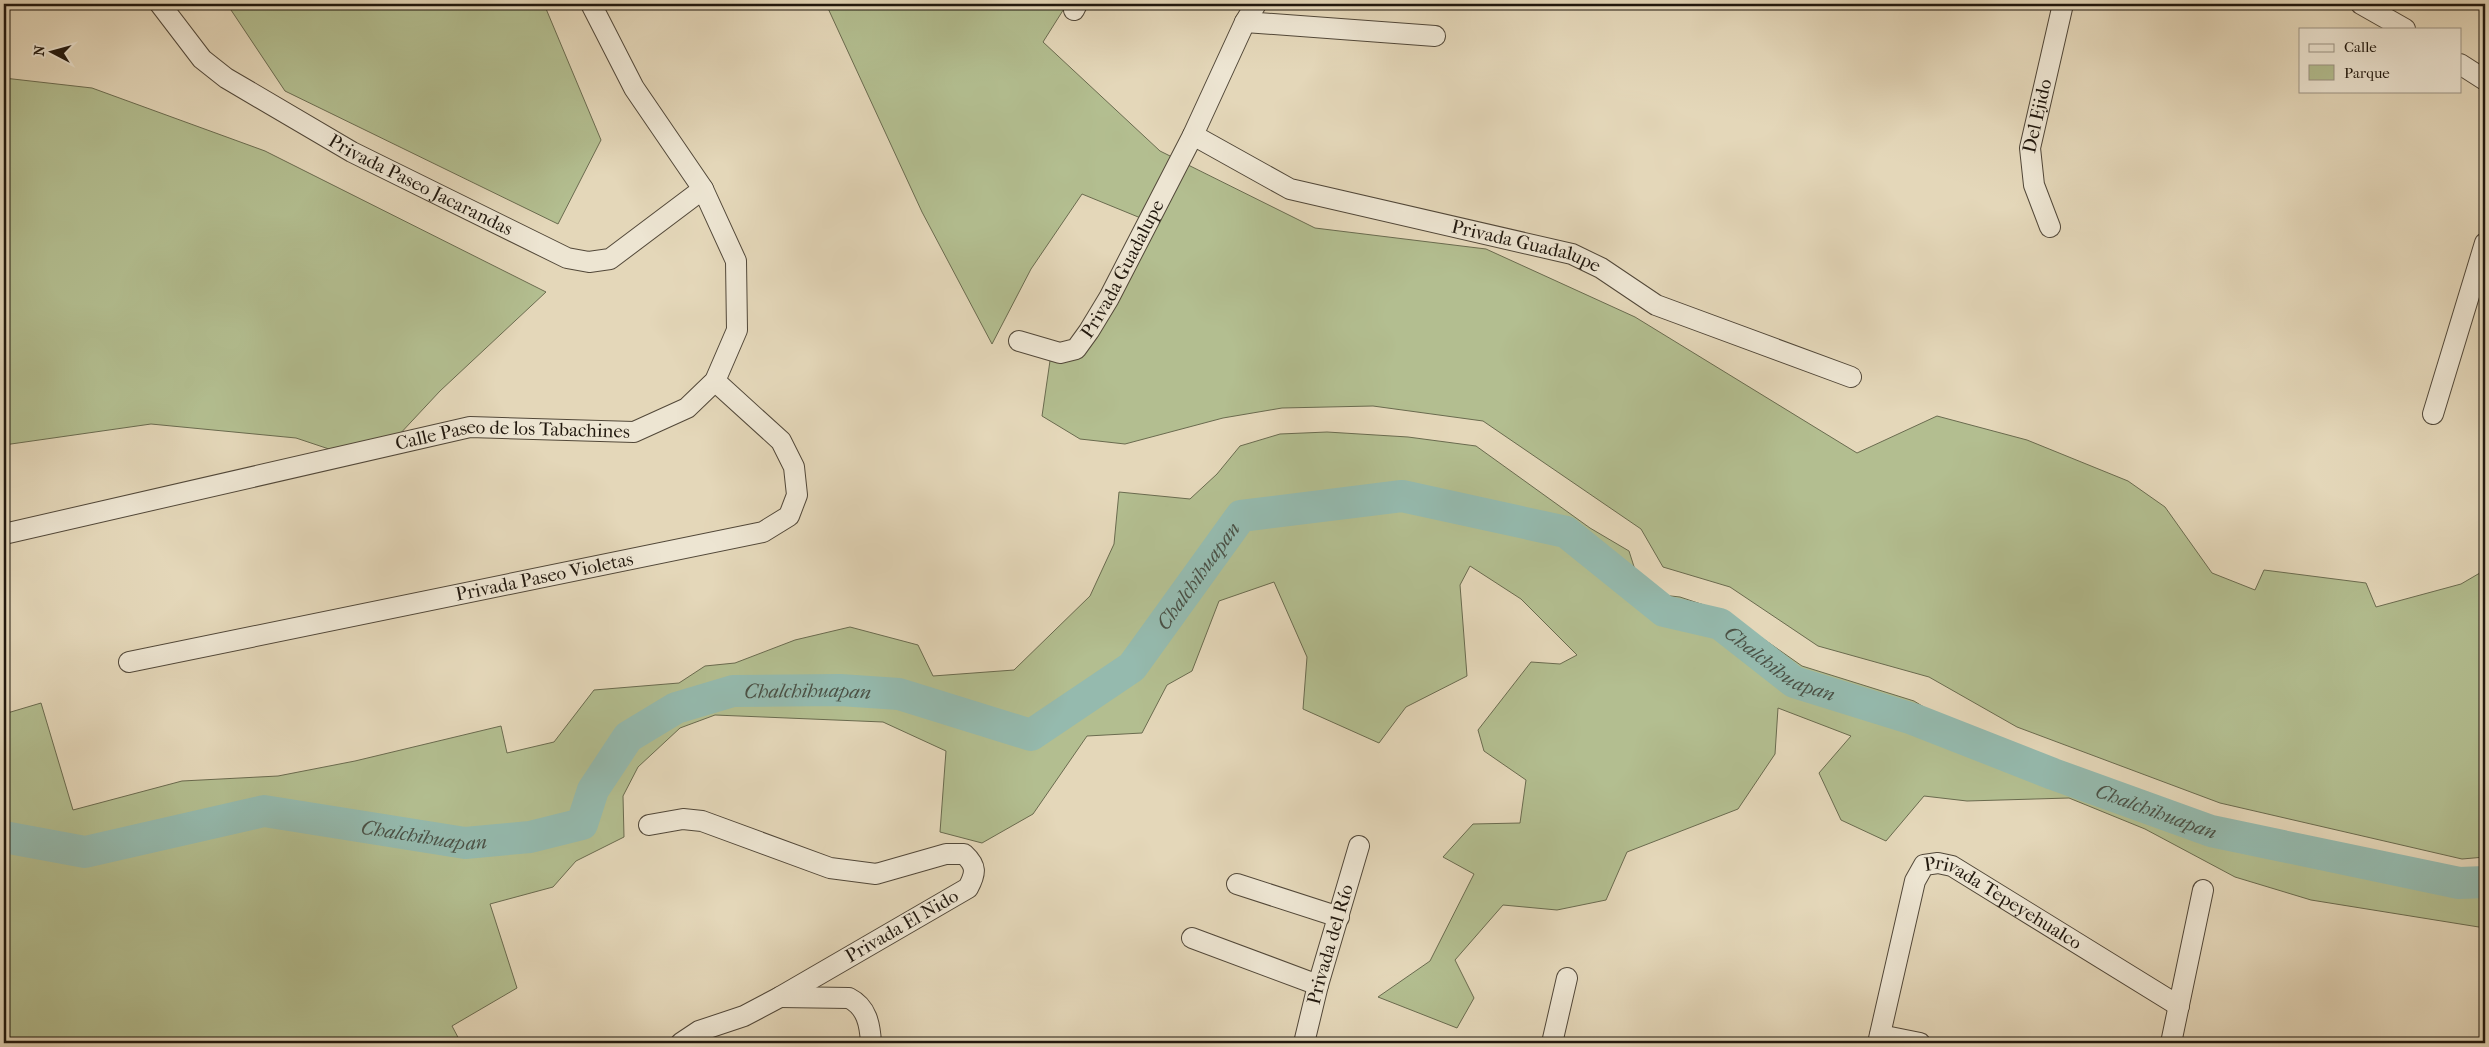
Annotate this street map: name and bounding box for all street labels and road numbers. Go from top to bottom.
street label: Del Ejido [2018,77,2057,155]
street label: Privada Paseo Jacarandas [324,130,516,240]
street label: Privada Guadalupe [1076,196,1169,343]
street label: Privada Guadalupe [1449,216,1604,277]
street label: Calle Paseo de los Tabachines [393,416,630,455]
street label: Privada Paseo Violetas [454,548,635,606]
street label: Privada Tepeyehualco [1923,852,2086,954]
street label: Privada del Río [1303,881,1358,1007]
street label: Privada El Nido [842,885,963,967]

